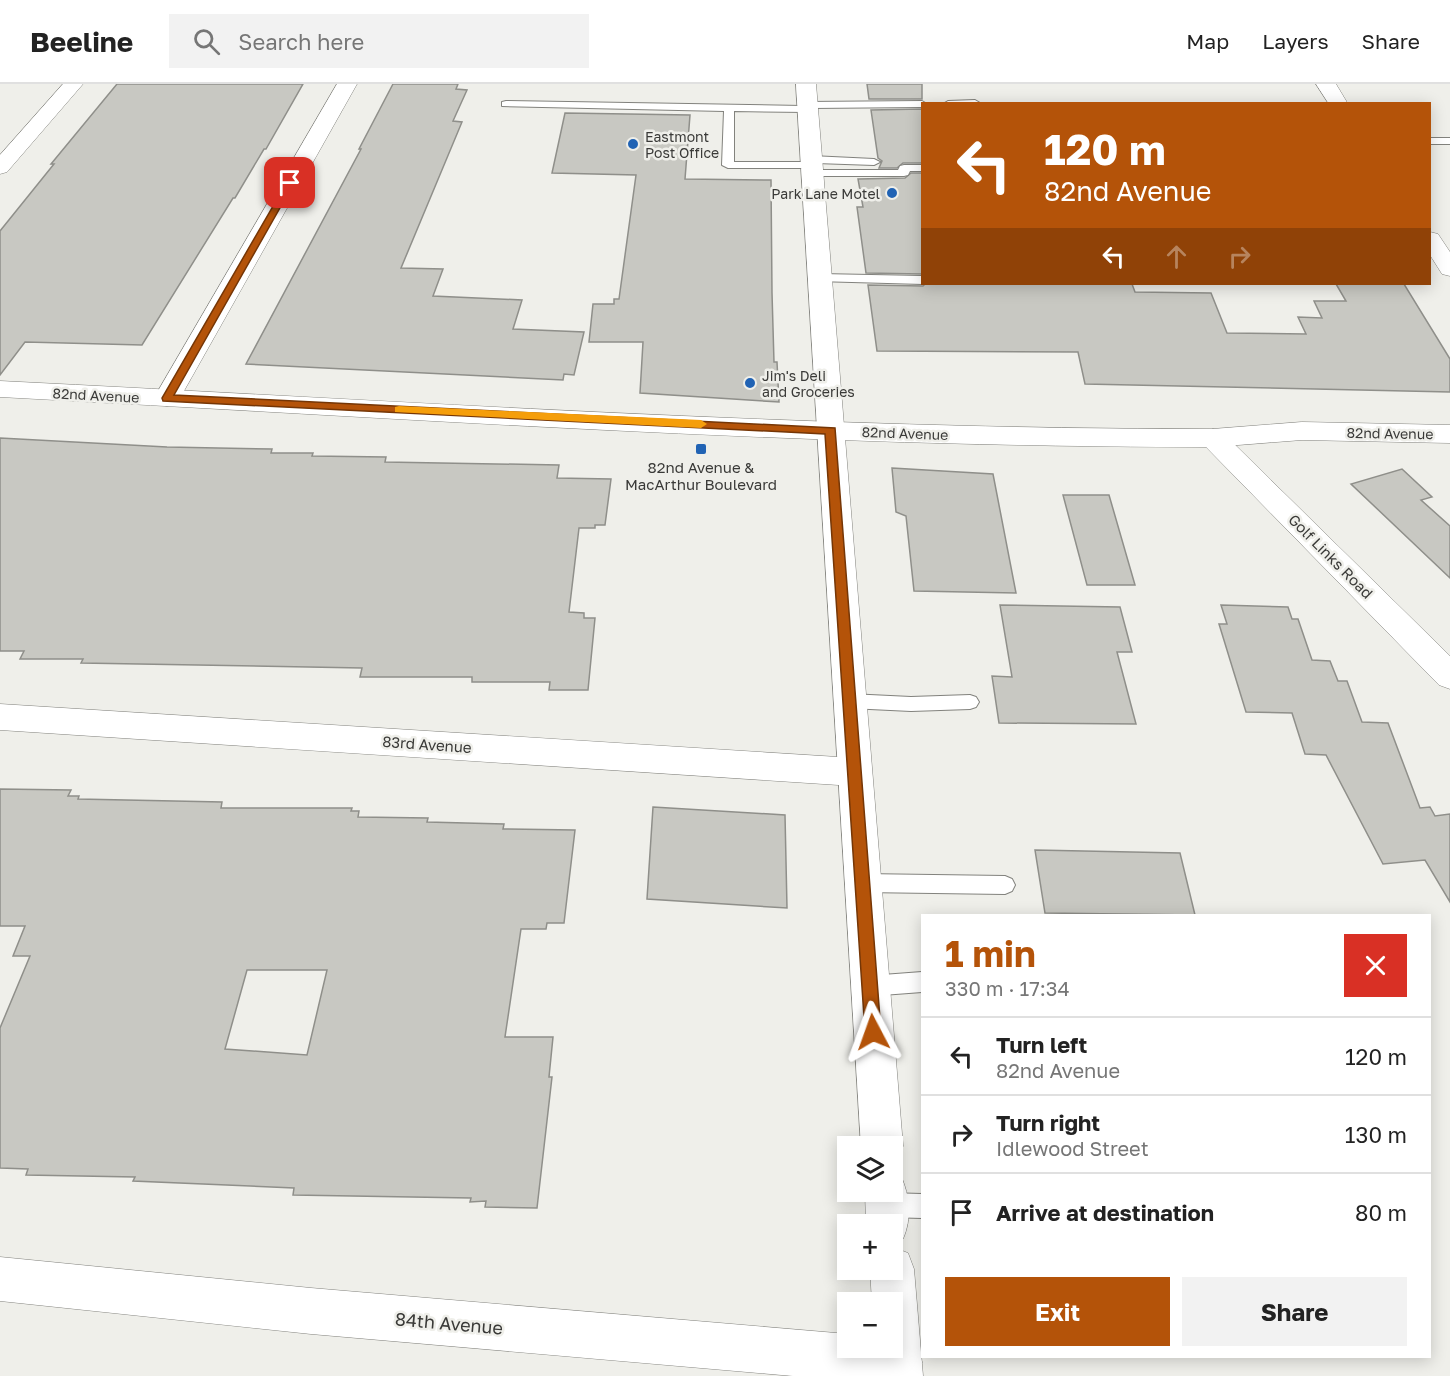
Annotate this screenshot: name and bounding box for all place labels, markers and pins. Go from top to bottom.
place label: Eastmont Post Office [645,128,719,161]
marker: Eastmont Post Office [626,137,640,151]
pin [264,157,315,208]
place label: Park Lane Motel [771,185,880,202]
marker: Park Lane Motel [885,186,899,200]
place label: Jim's Deli and Groceries [762,367,855,400]
marker: Jim's Deli and Groceries [743,376,757,390]
marker: 82nd Avenue & MacArthur Boulevard [694,442,708,456]
place label: 82nd Avenue & MacArthur Boulevard [625,458,777,493]

